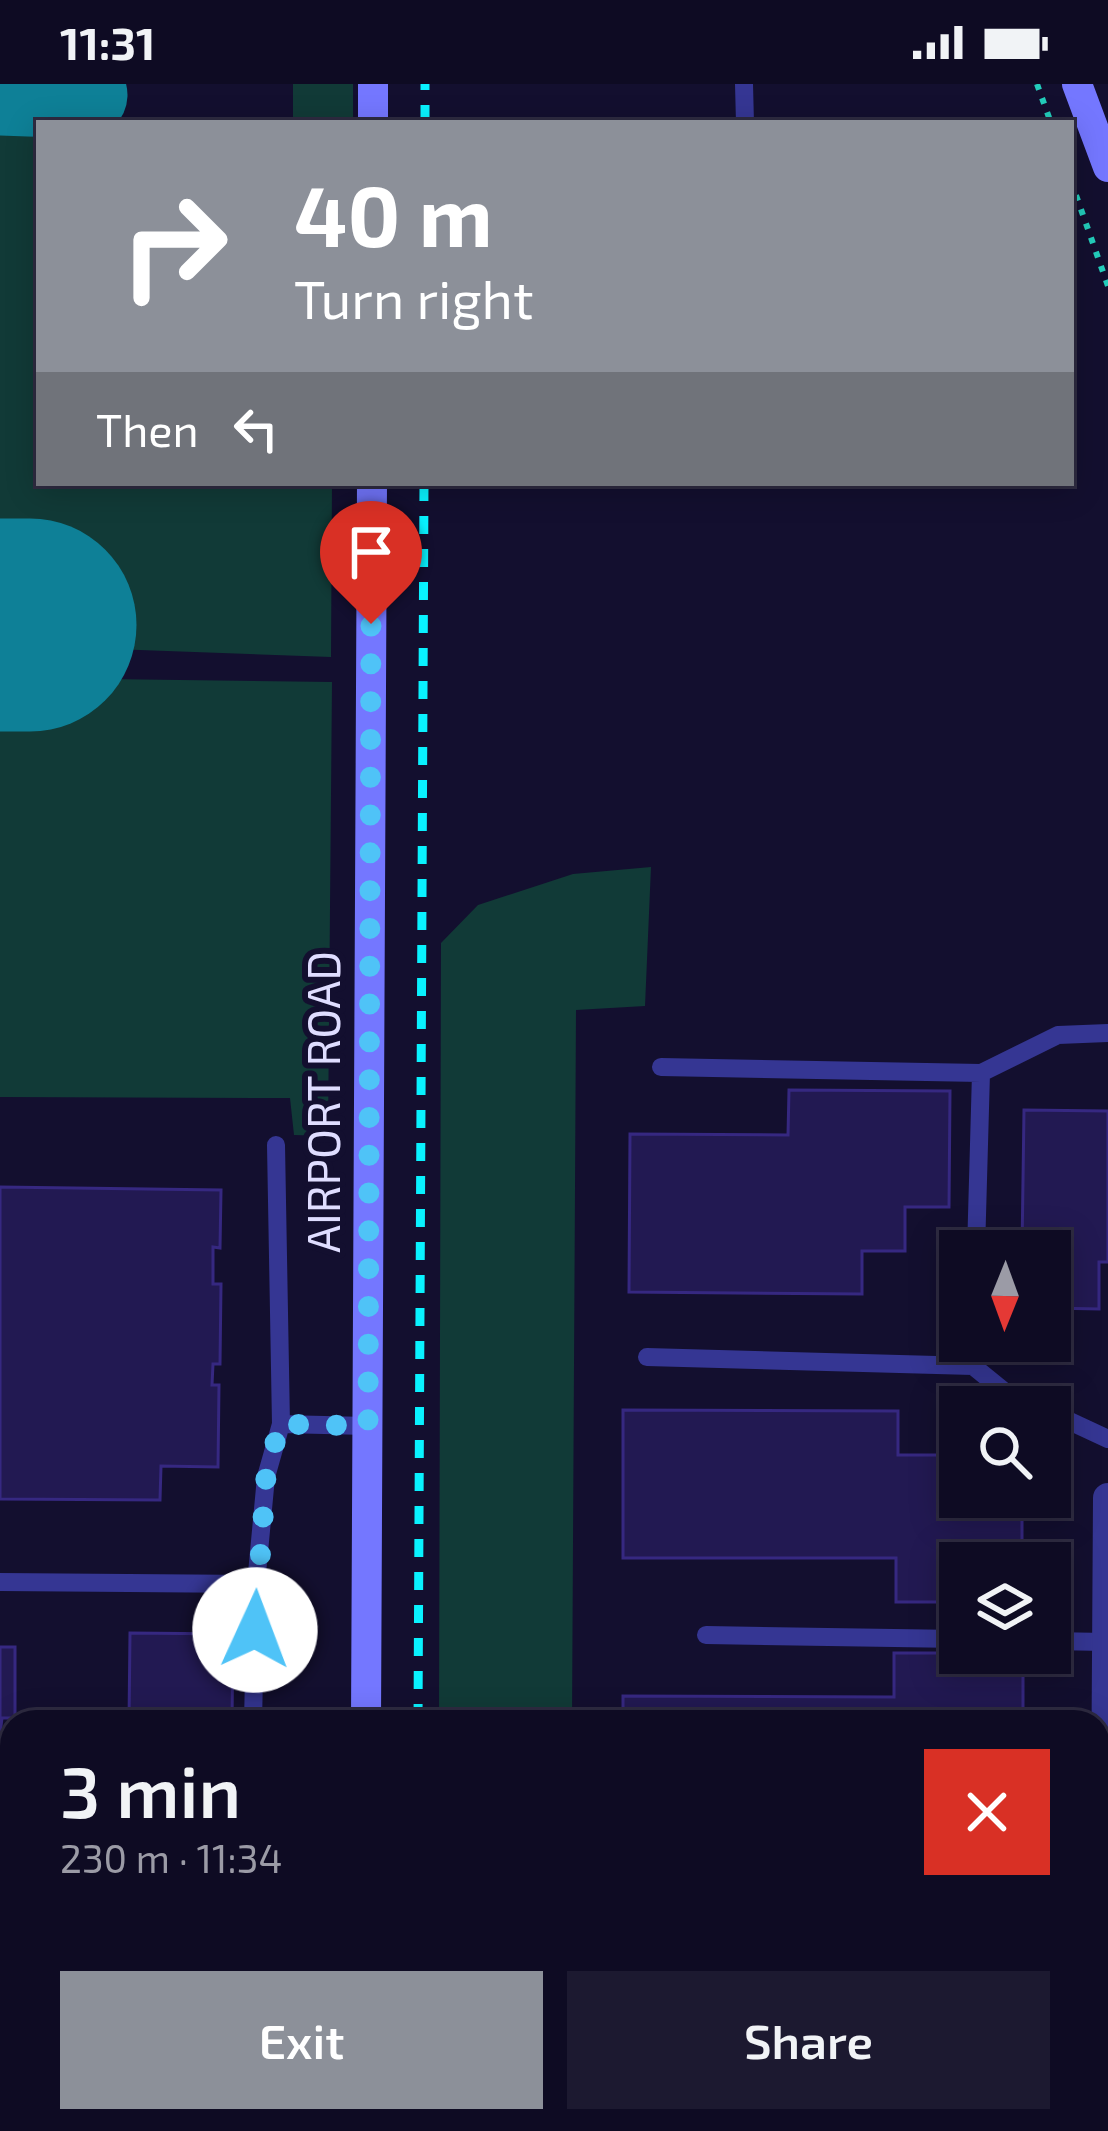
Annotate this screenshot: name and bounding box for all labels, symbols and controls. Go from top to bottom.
text: 11:31 [60,15,155,69]
text: 40 m [294,163,493,264]
icon: right [96,168,252,324]
text: Turn right [294,265,534,330]
icon: left [223,396,289,462]
text: Then [96,402,199,456]
pin [320,501,422,624]
icon: arrive [338,519,404,585]
street label: AIRPORT ROAD [295,951,349,1253]
north arrow [939,1230,1071,1362]
map controls [939,1230,1071,1674]
button: search [939,1386,1071,1518]
button: layers [939,1542,1071,1674]
position arrow [192,1567,318,1693]
text: 3 min [60,1746,241,1832]
button: close [924,1749,1050,1875]
text: 230 m · 11:34 [60,1834,283,1881]
button: Exit [60,1971,543,2109]
button: Share [567,1971,1050,2109]

